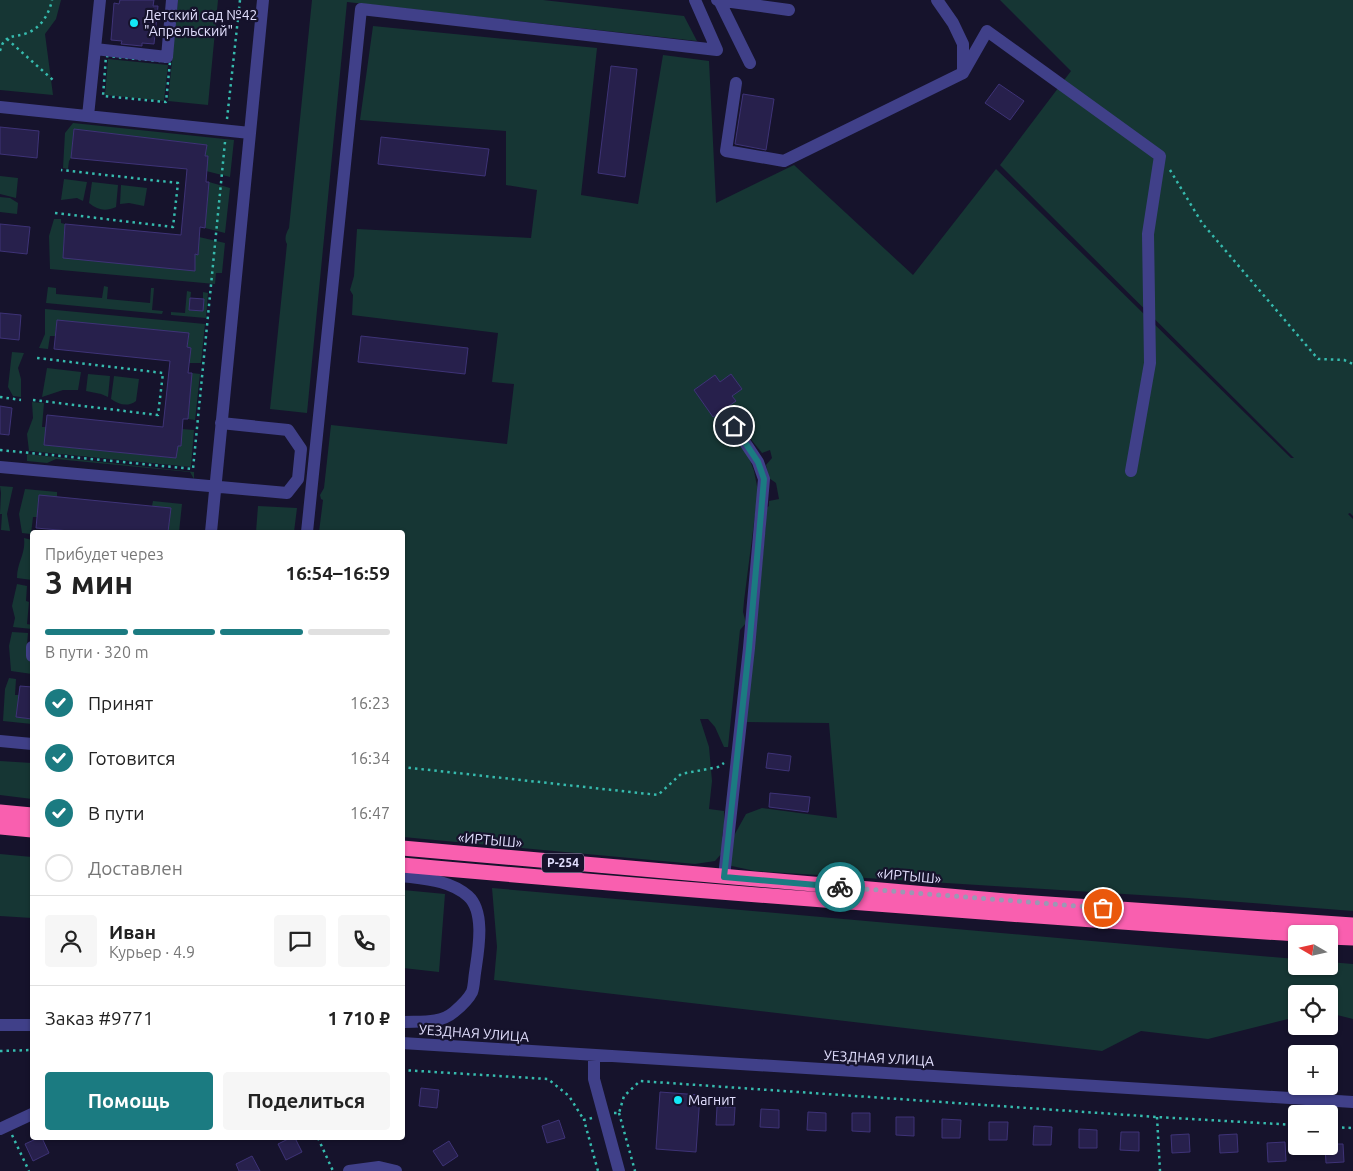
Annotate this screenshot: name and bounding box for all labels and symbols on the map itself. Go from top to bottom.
place label: Детский сад №42 "Апрельский" [144,7,258,39]
marker: Детский сад №42 "Апрельский" [128,17,140,29]
pin [713,405,755,447]
street label: «ИРТЫШ» [457,829,523,851]
road number: Р-254 [542,854,584,872]
courier [815,862,865,912]
street label: «ИРТЫШ» [876,865,942,887]
pin [1082,887,1124,929]
north arrow [1288,925,1338,975]
street label: УЕЗДНАЯ УЛИЦА [418,1021,530,1045]
street label: УЕЗДНАЯ УЛИЦА [823,1047,935,1069]
place label: Магнит [688,1092,736,1108]
marker: Магнит [672,1094,684,1106]

